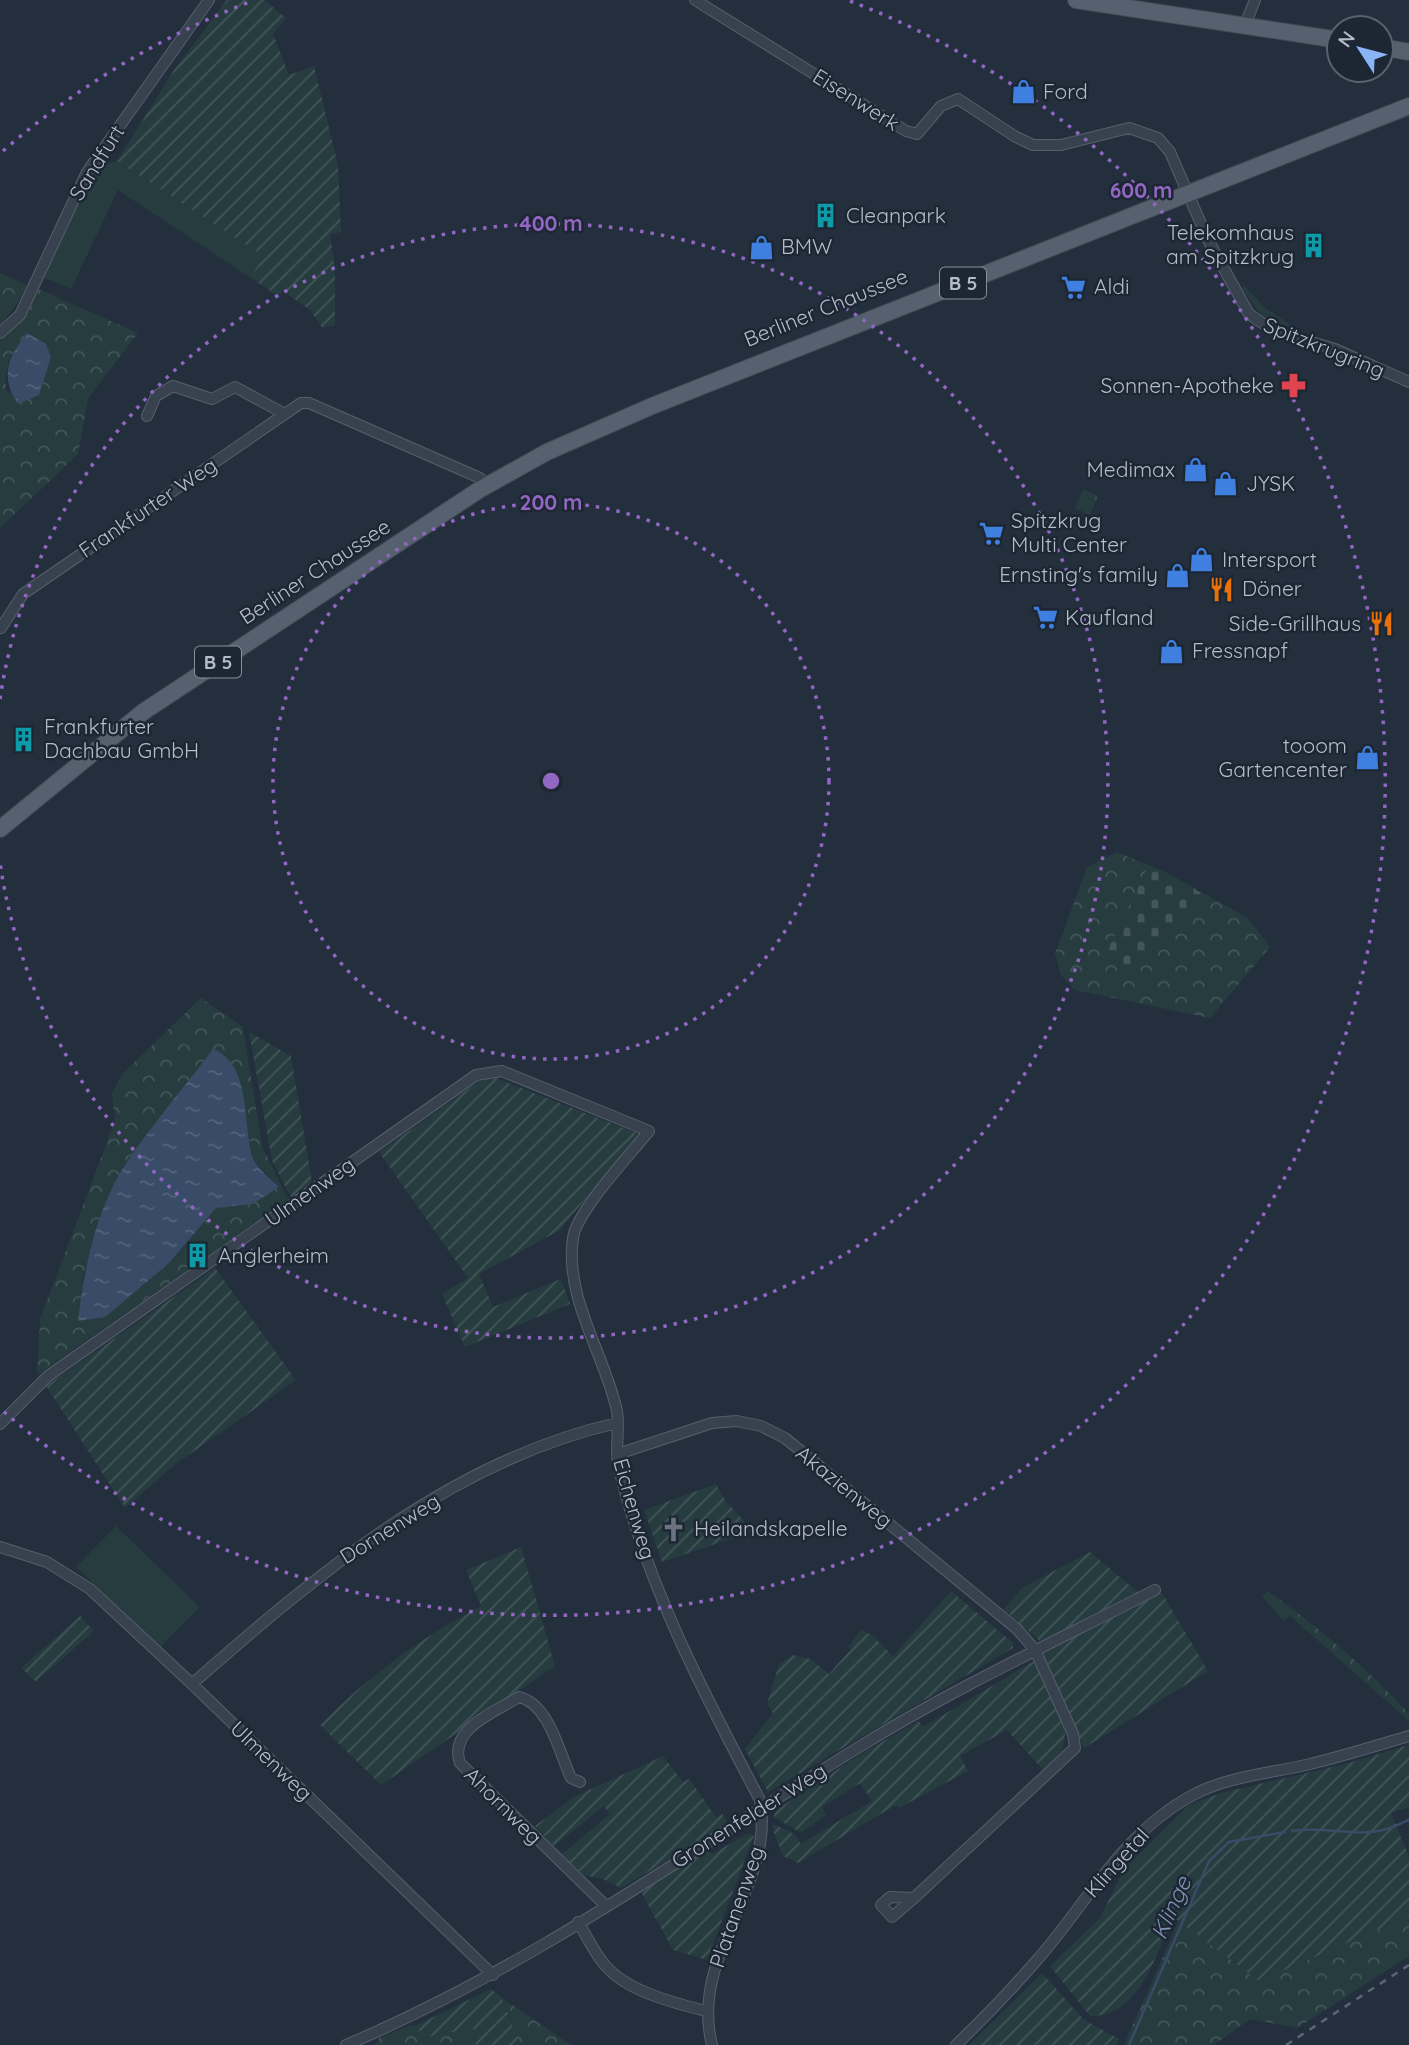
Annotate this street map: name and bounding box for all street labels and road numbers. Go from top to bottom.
street label: Eisenwerk [808,62,905,136]
street label: Sandfurt [63,120,129,205]
street label: Berliner Chaussee [740,262,911,352]
road number: B 5 [940,268,986,298]
street label: Spitzkrugring [1260,311,1389,383]
street label: Frankfurter Weg [74,451,221,563]
street label: Berliner Chaussee [234,513,395,630]
road number: B 5 [195,646,241,678]
street label: Ulmenweg [260,1151,359,1232]
street label: Akazienweg [791,1439,898,1533]
street label: Eichenweg [608,1455,662,1562]
street label: Dornenweg [335,1487,444,1569]
street label: Ulmenweg [225,1715,318,1806]
street label: Gronenfelder Weg [666,1757,831,1873]
street label: Ahornweg [459,1761,548,1850]
street label: Klingetal [1078,1822,1154,1903]
street label: Platanenweg [703,1843,769,1971]

